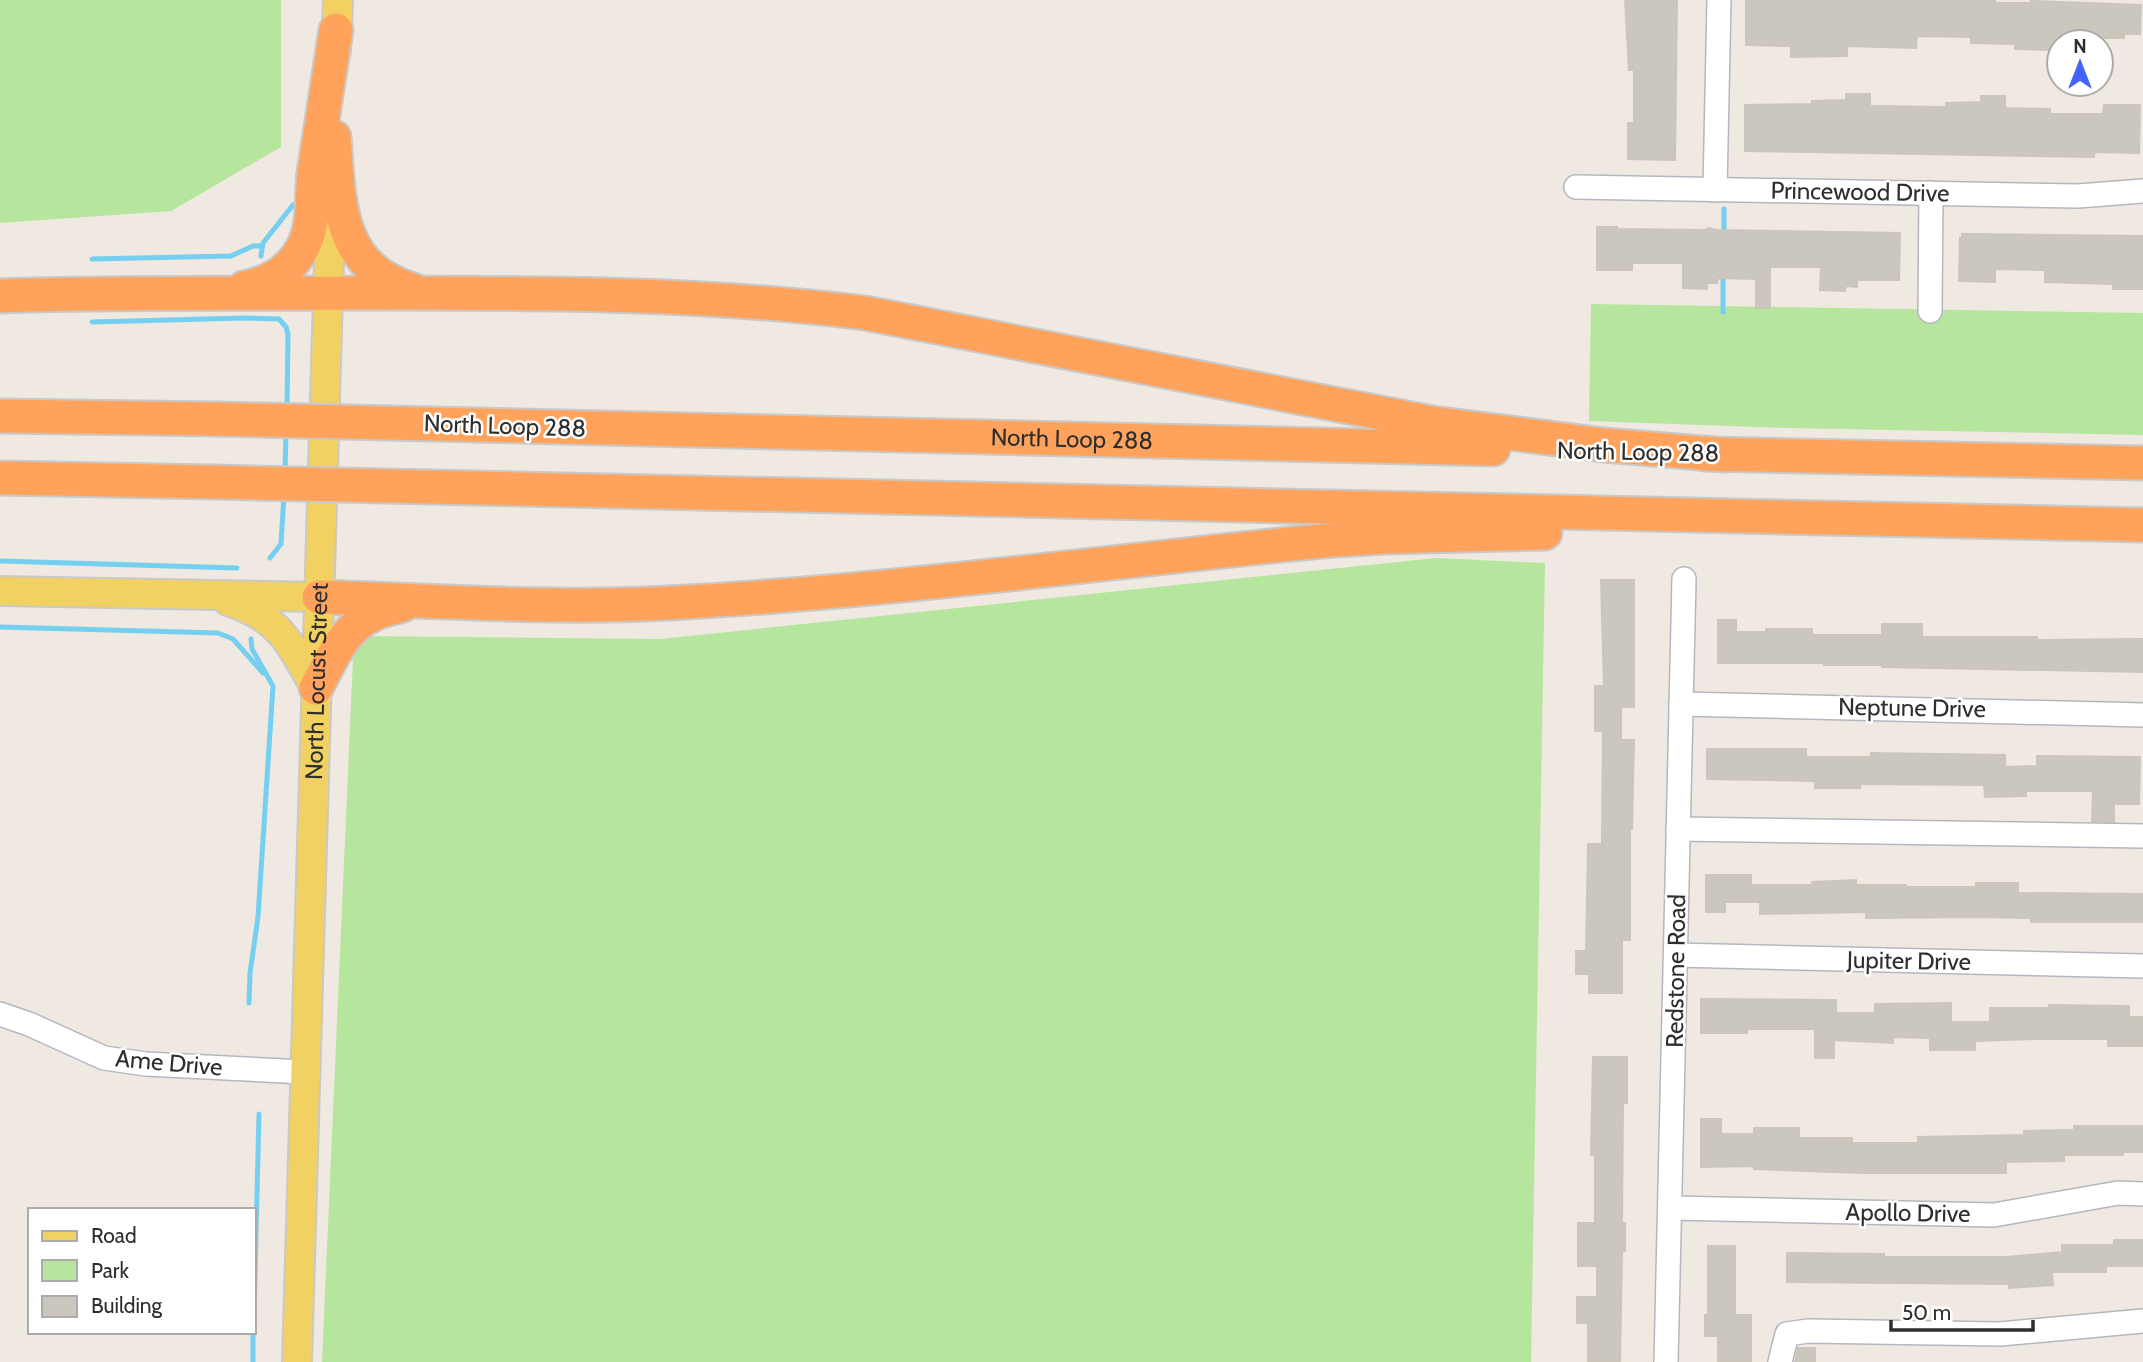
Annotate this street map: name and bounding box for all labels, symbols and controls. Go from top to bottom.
north arrow [2045,28,2115,98]
text: N [2073,35,2087,58]
street label: Princewood Drive [1770,175,1950,208]
street label: North Loop 288 [423,408,587,443]
street label: North Loop 288 [990,422,1153,455]
street label: North Loop 288 [1557,436,1719,467]
street label: North Locust Street [299,582,334,780]
street label: Neptune Drive [1838,692,1986,723]
street label: Redstone Road [1660,894,1691,1048]
street label: Jupiter Drive [1846,945,1971,976]
street label: Ame Drive [114,1043,224,1082]
street label: Apollo Drive [1845,1197,1971,1228]
legend [28,1208,256,1334]
text: Road [91,1223,137,1248]
text: Park [91,1258,129,1283]
scale bar [1891,1288,2033,1332]
text: Building [91,1293,163,1318]
text: 50 m [1902,1300,1951,1325]

